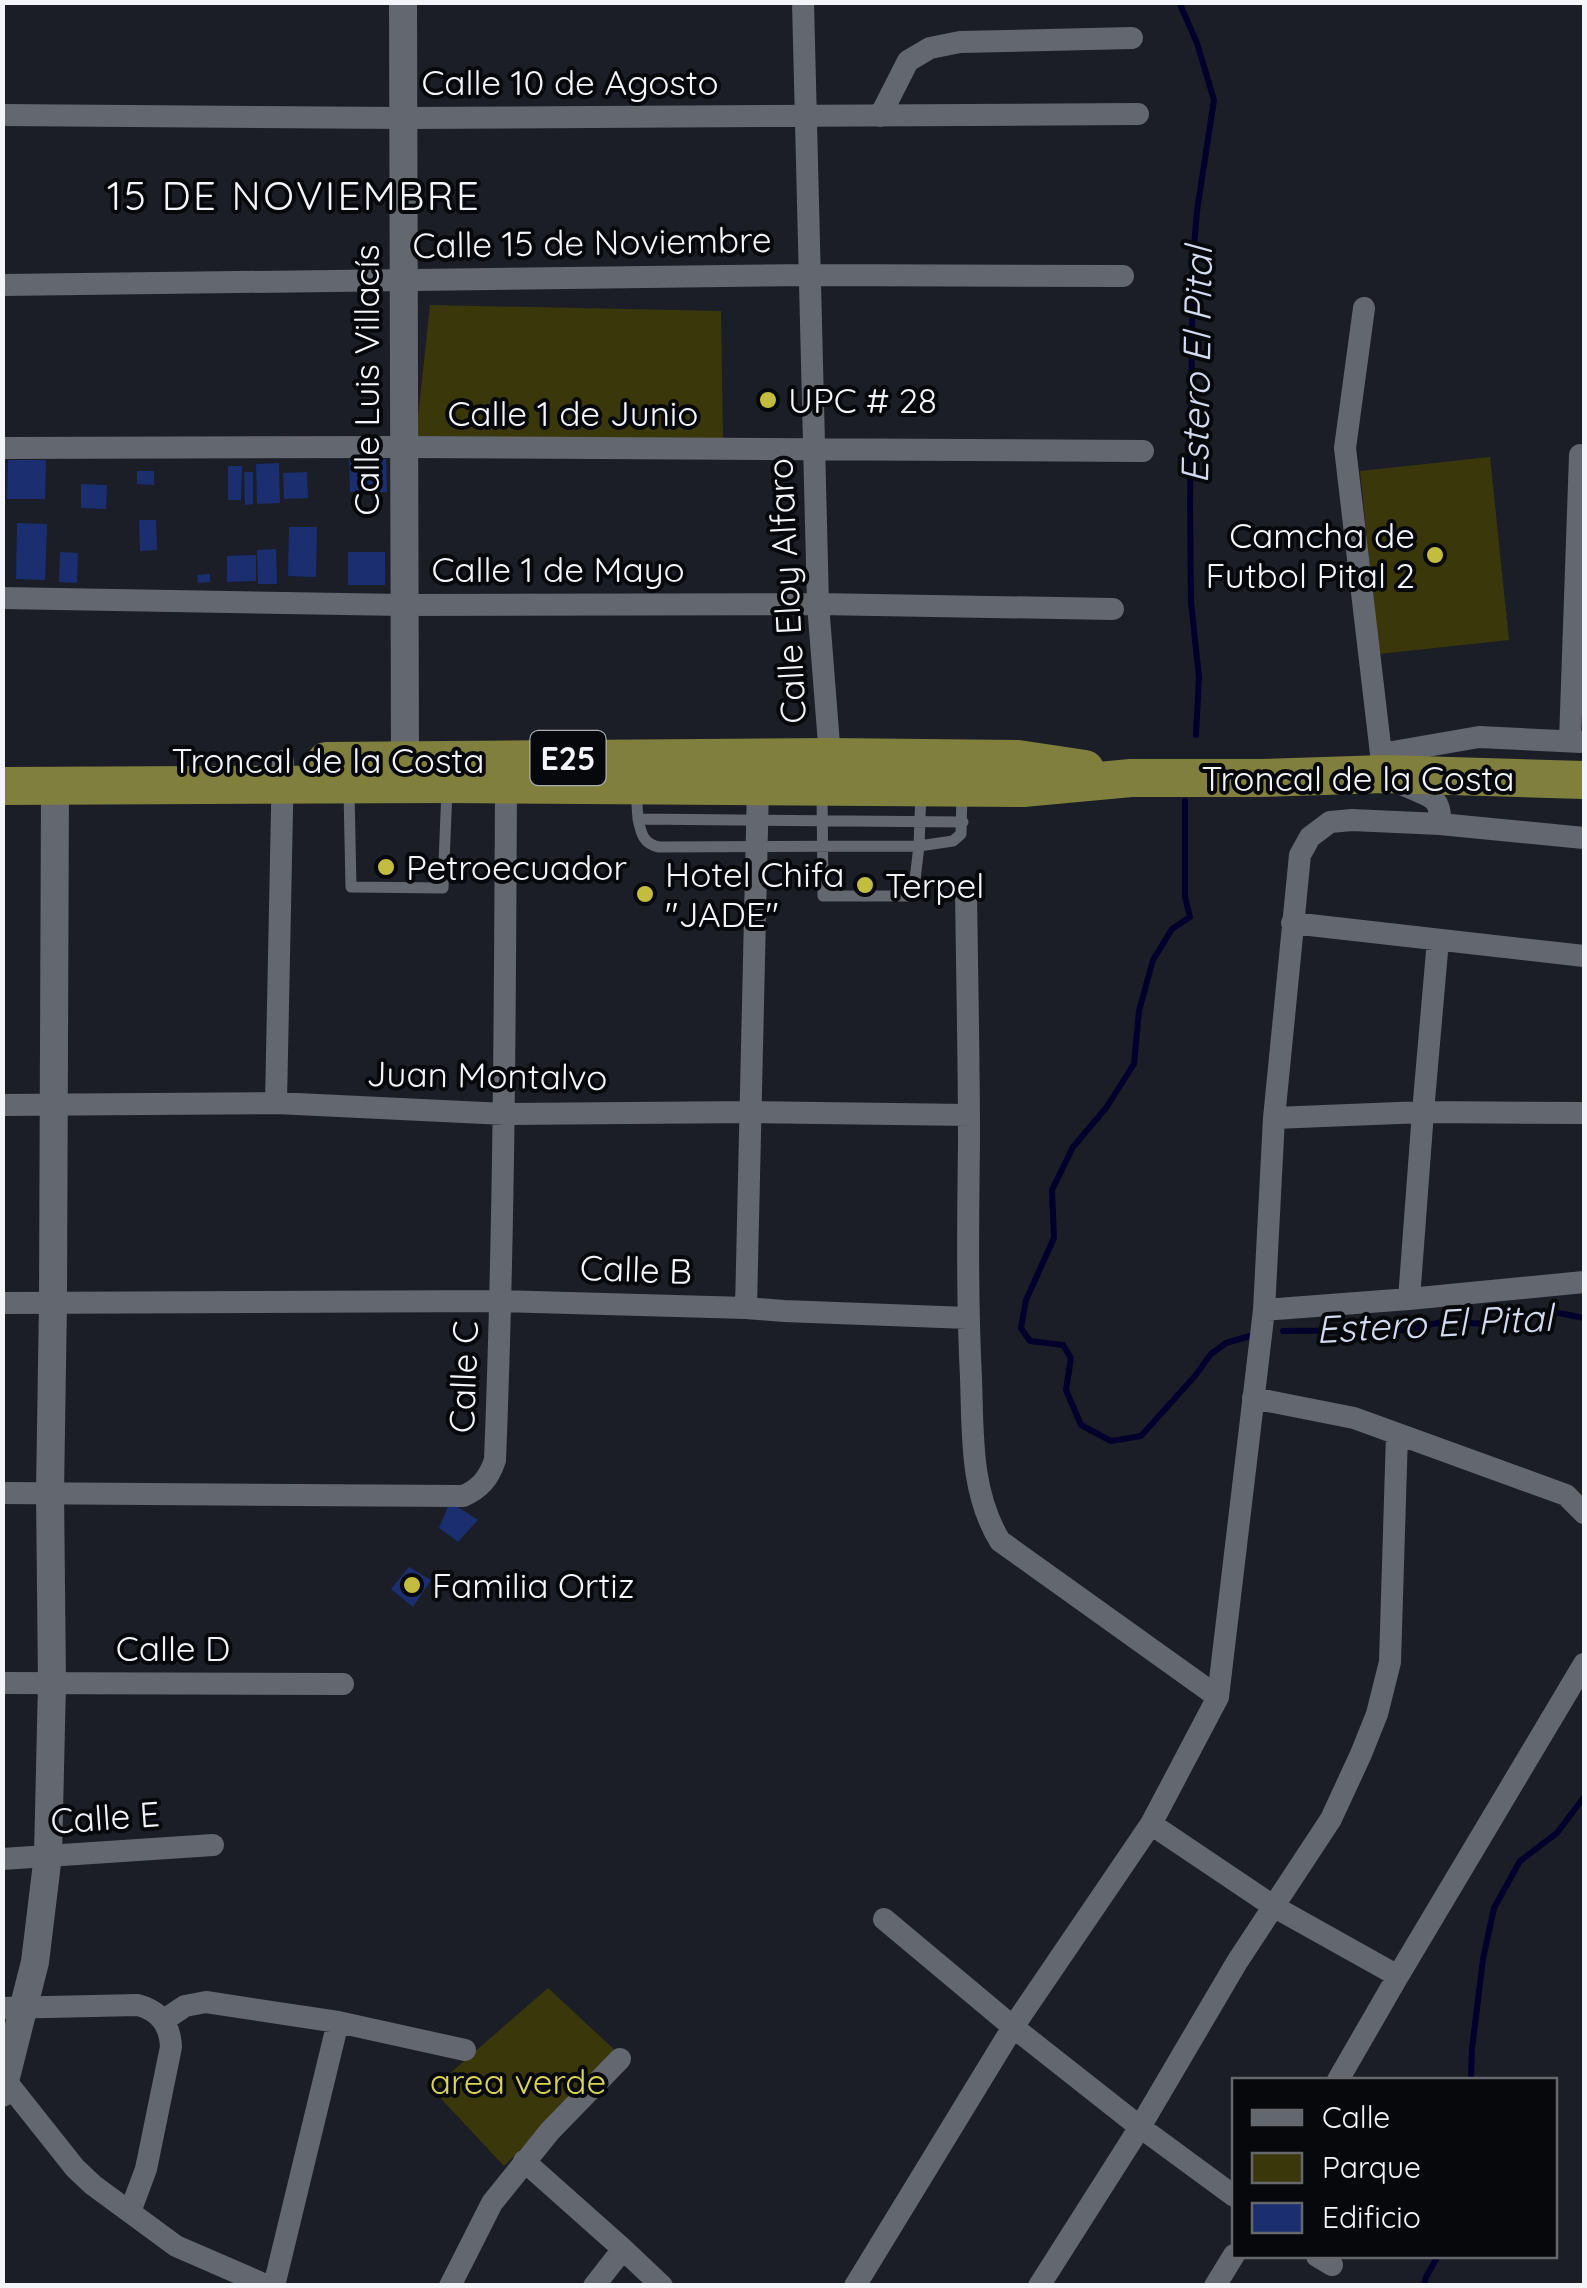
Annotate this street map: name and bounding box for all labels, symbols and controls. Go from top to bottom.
street label: Calle 10 de Agosto [421,60,719,104]
district label: 15 DE NOVIEMBRE [107,170,481,220]
street label: Calle 15 de Noviembre [412,217,772,267]
water label: Estero El Pital [1170,242,1222,484]
street label: Calle Luis Villacís [344,244,388,516]
place label: UPC # 28 [788,378,937,422]
marker: UPC # 28 [757,389,779,411]
street label: Calle 1 de Junio [448,391,699,435]
street label: Calle Eloy Alfaro [757,457,815,725]
place label: Camcha de Futbol Pital 2 [1206,513,1415,597]
marker: Camcha de Futbol Pital 2 [1424,544,1446,566]
street label: Calle 1 de Mayo [431,547,685,591]
road number: E25 [530,731,606,785]
street label: Troncal de la Costa [172,738,484,782]
street label: Troncal de la Costa [1202,756,1514,800]
place label: Petroecuador [406,845,627,889]
place label: Hotel Chifa "JADE" [665,852,844,936]
marker: Petroecuador [375,856,397,878]
place label: Terpel [885,863,984,907]
marker: Terpel [854,874,876,896]
marker: Hotel Chifa "JADE" [634,883,656,905]
street label: Juan Montalvo [366,1051,608,1099]
street label: Calle B [579,1245,693,1293]
water label: Estero El Pital [1314,1293,1558,1353]
street label: Calle C [439,1320,487,1434]
place label: Familia Ortiz [432,1563,634,1607]
marker: Familia Ortiz [401,1574,423,1596]
street label: Calle D [116,1626,230,1670]
street label: Calle E [49,1791,161,1843]
park label: area verde [430,2059,606,2103]
legend [1232,2078,1557,2258]
text: Calle [1322,2098,1390,2136]
text: Parque [1322,2148,1421,2186]
text: Edificio [1322,2198,1421,2236]

